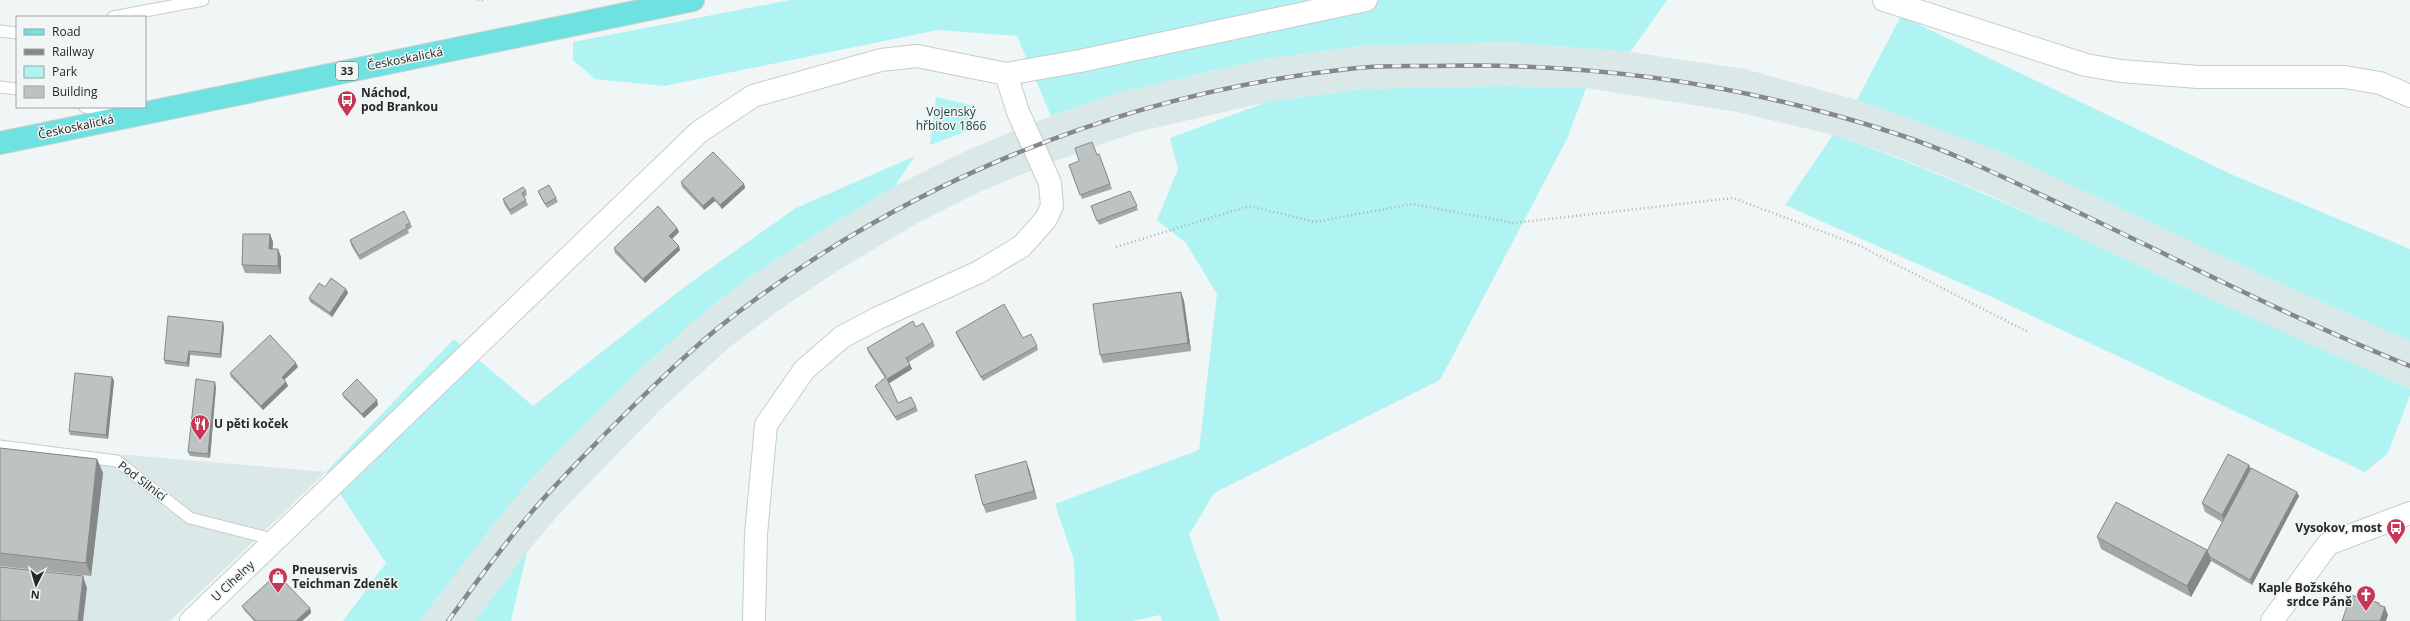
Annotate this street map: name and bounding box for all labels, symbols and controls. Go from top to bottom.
legend [16,16,146,108]
text: Road [52,23,81,40]
text: Railway [52,43,95,60]
street label: Českoskalická [365,43,444,74]
road number: 33 [336,62,358,80]
text: Park [52,63,78,80]
text: Building [52,83,98,100]
place label: Náchod, pod Brankou [361,84,438,115]
bus stop icon: Náchod, pod Brankou [336,89,358,117]
park label: Vojenský hřbitov 1866 [916,103,986,134]
street label: Českoskalická [36,110,115,143]
restaurant icon: U pěti koček [189,413,211,441]
place label: U pěti koček [214,415,289,432]
street label: Pod Silnicí [115,457,171,505]
bus stop icon: Vysokov, most [2385,517,2407,545]
place label: Vysokov, most [2295,519,2382,536]
street label: U Cihelny [207,556,259,605]
place label: Pneuservis Teichman Zdeněk [292,561,398,592]
north arrow [16,565,56,605]
shop icon: Pneuservis Teichman Zdeněk [267,566,289,594]
place label: Kaple Božského srdce Páně [2258,579,2352,610]
church icon: Kaple Božského srdce Páně [2355,584,2377,612]
text: N [30,588,40,603]

